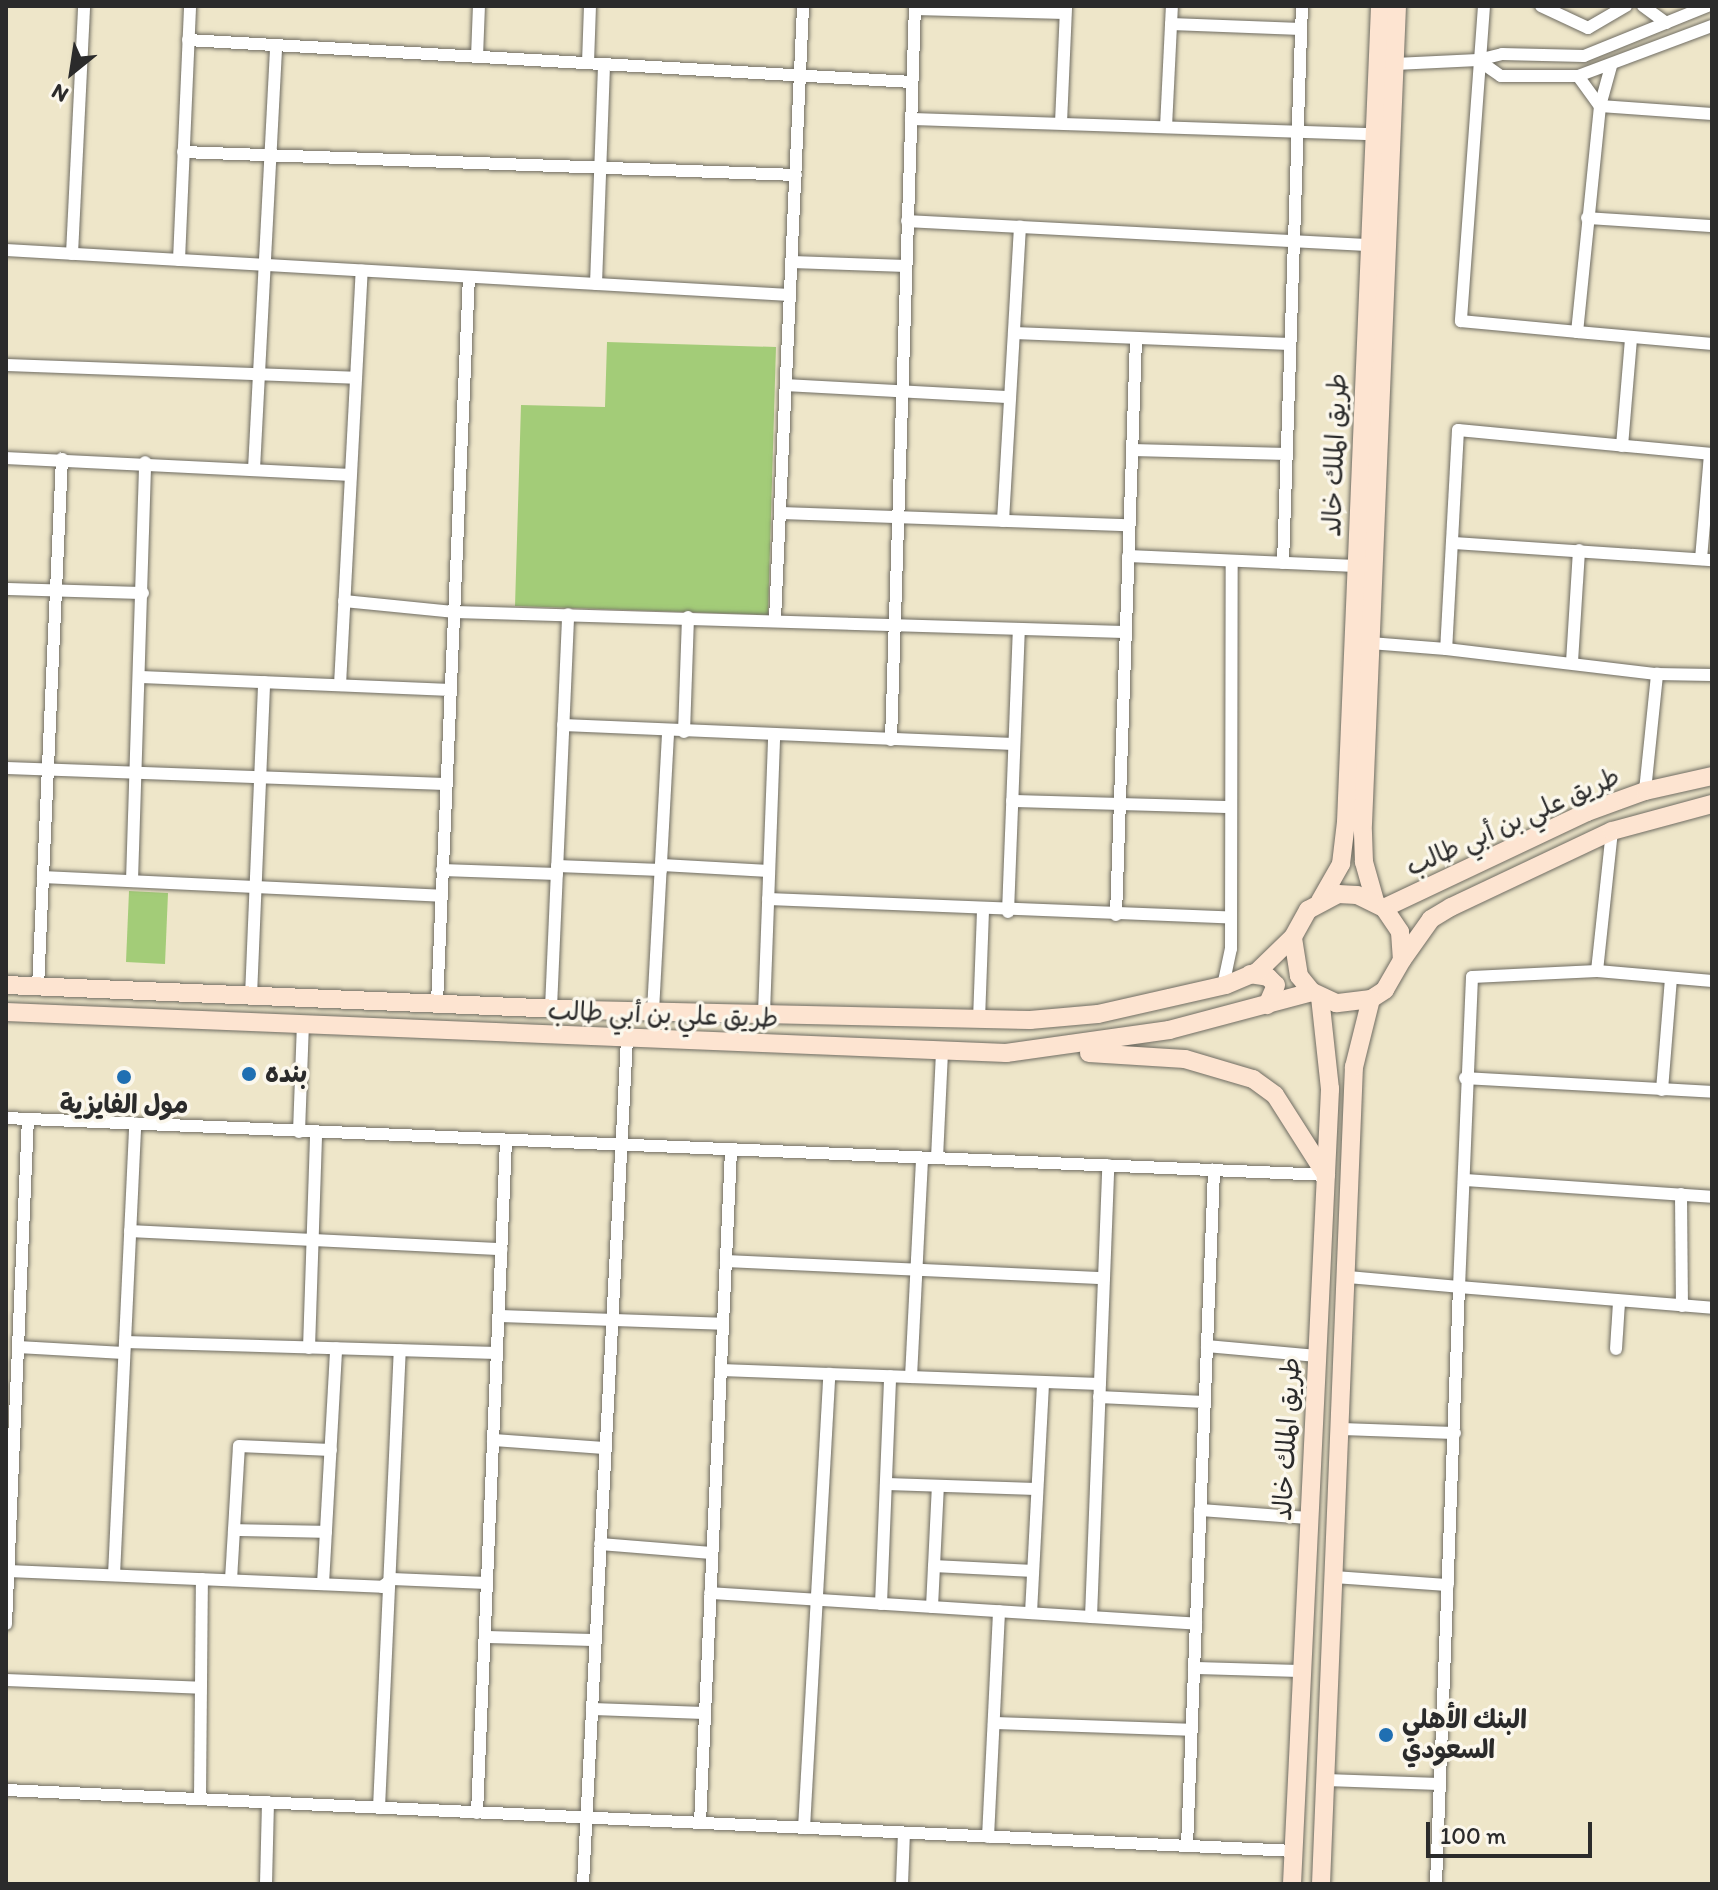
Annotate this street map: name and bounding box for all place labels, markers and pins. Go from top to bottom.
place label: بنده [265,1058,307,1090]
marker: بنده [240,1065,258,1083]
marker: مول الفايزية [115,1068,133,1086]
place label: مول الفايزية [60,1089,188,1121]
place label: البنك الأهلي السعودي [1402,1704,1527,1766]
marker: البنك الأهلي السعودي [1377,1726,1395,1744]

